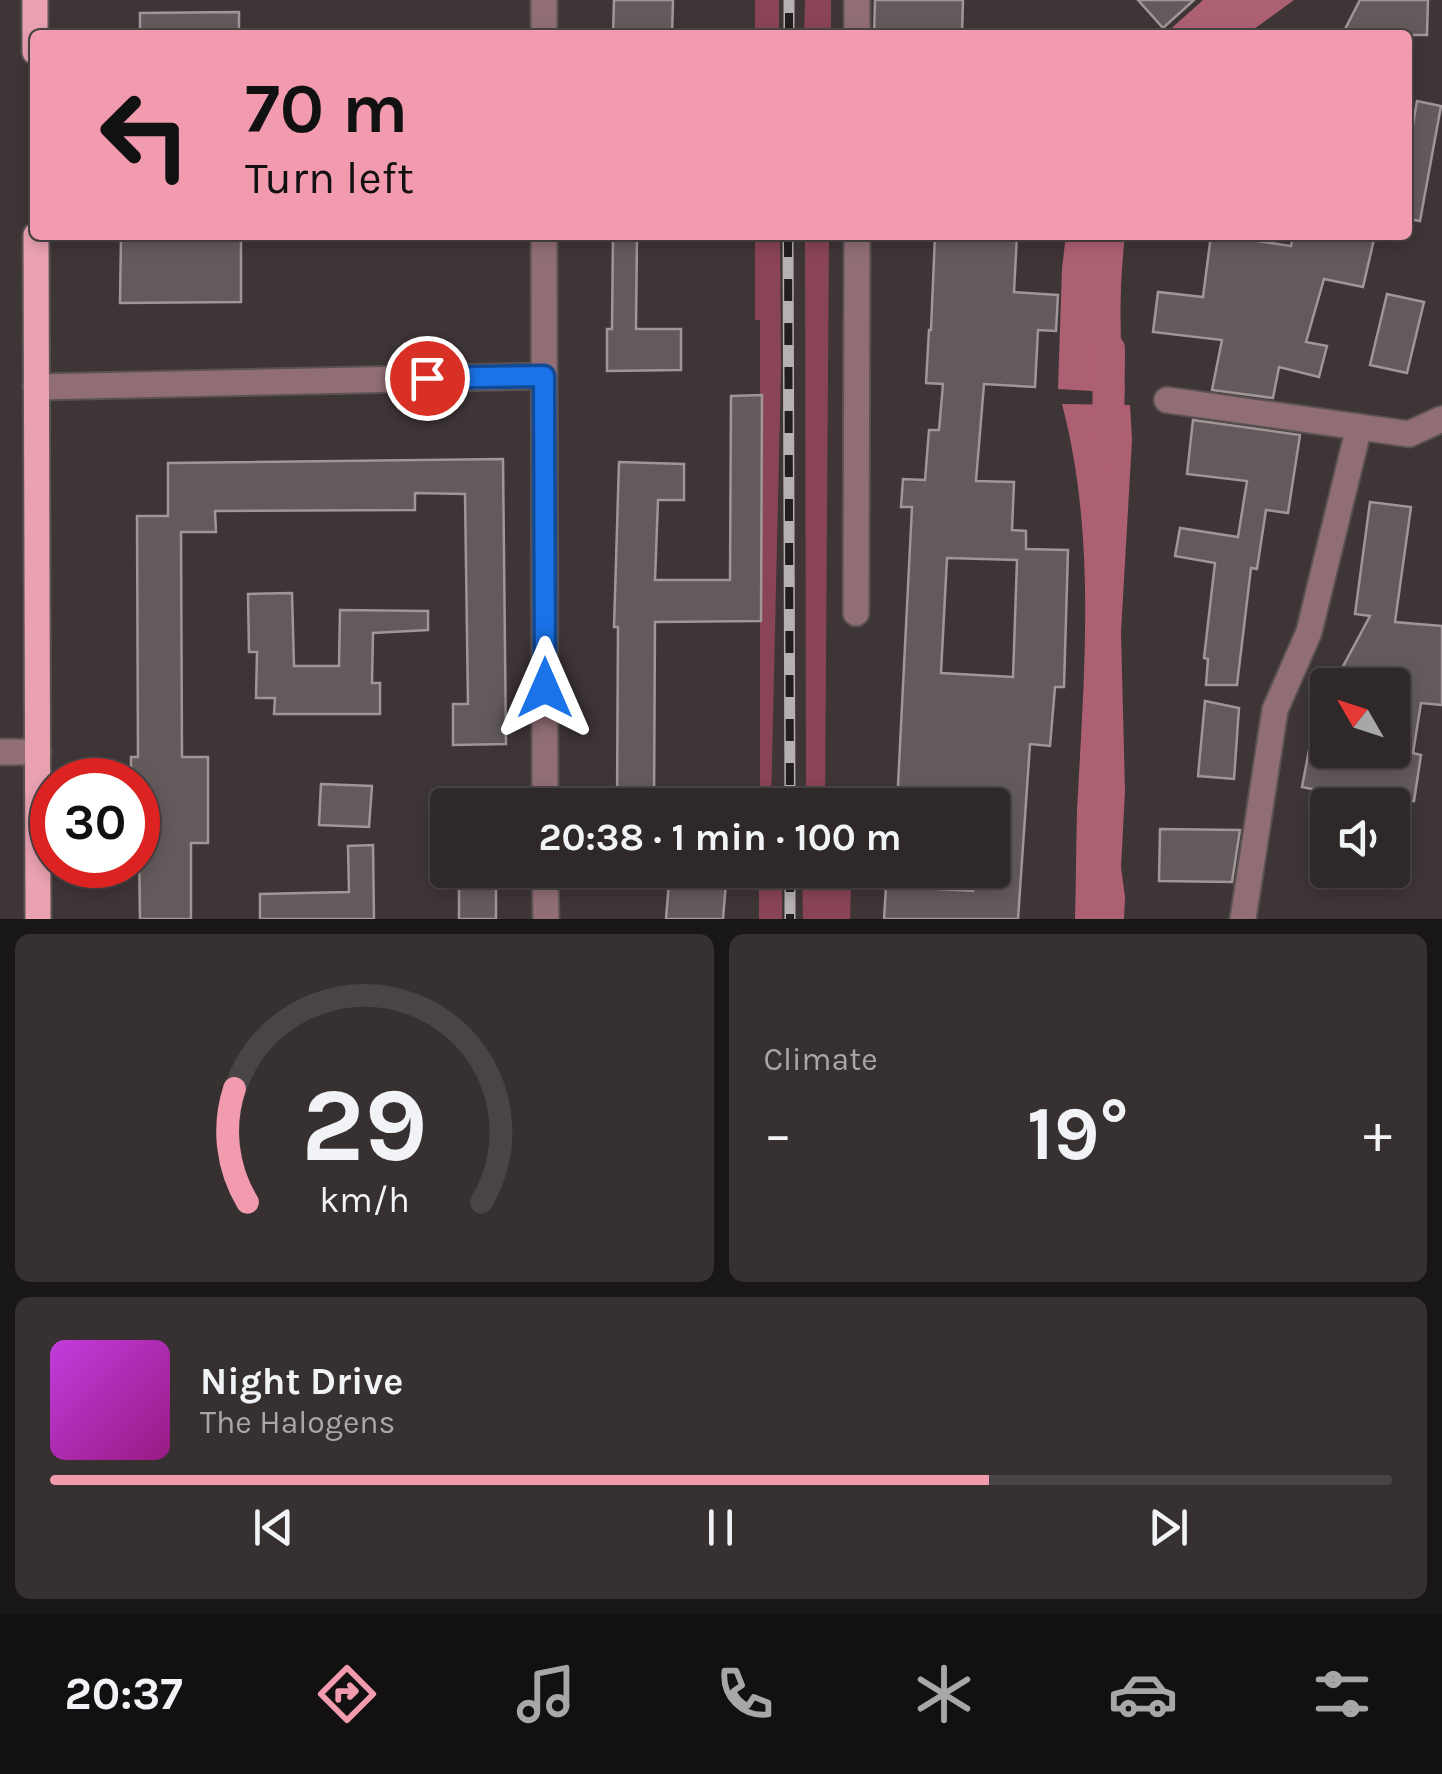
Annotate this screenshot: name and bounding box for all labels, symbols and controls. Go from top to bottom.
text: 70 m [245,68,408,150]
icon: left [80,70,210,200]
text: Turn left [245,152,414,204]
pin [385,336,470,421]
icon: arrive [400,351,455,406]
position arrow [493,636,597,740]
north arrow [1310,668,1410,768]
map controls [1310,668,1410,888]
speed limit sign: 30 [30,758,160,888]
button: sound [1310,788,1410,888]
text: 20:38 · 1 min · 100 m [539,815,901,860]
text: Climate [764,1041,878,1078]
text: 29 [301,1065,427,1186]
text: 19° [1027,1090,1129,1178]
text: − [764,1102,792,1166]
text: + [1363,1102,1392,1166]
text: km/h [319,1179,410,1221]
text: Night Drive [200,1359,403,1404]
text: The Halogens [200,1404,395,1441]
icon: previous [246,1500,301,1555]
icon: pause [693,1500,748,1555]
icon: next [1141,1500,1196,1555]
icon: directions [312,1659,382,1729]
icon: music [511,1659,581,1729]
icon: phone [710,1659,780,1729]
icon: climate [909,1659,979,1729]
icon: car [1108,1659,1178,1729]
icon: filters [1307,1659,1377,1729]
text: 20:37 [65,1668,183,1720]

